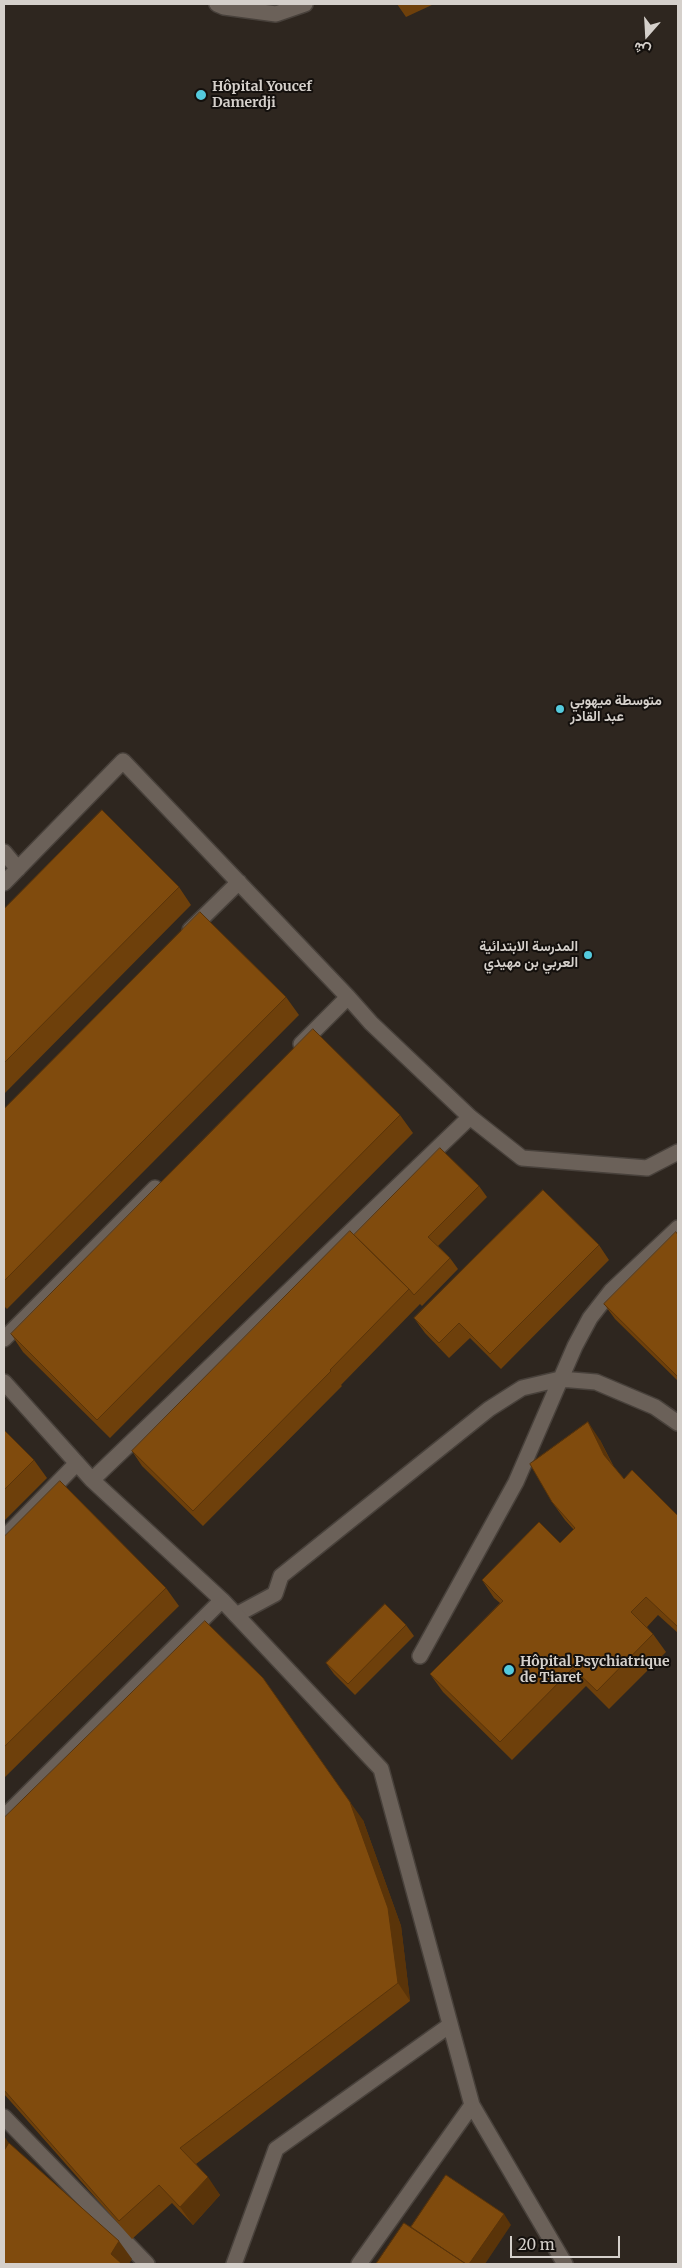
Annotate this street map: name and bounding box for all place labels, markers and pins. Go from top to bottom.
place label: Hôpital Youcef Damerdji [212,79,312,111]
marker: Hôpital Youcef Damerdji [194,88,208,102]
place label: متوسطة ميهوبي عبد القادر [570,693,662,726]
marker: متوسطة ميهوبي عبد القادر [554,703,566,715]
place label: المدرسة الابتدائية العربي بن مهيدي [479,939,578,972]
marker: المدرسة الابتدائية العربي بن مهيدي [582,949,594,961]
place label: Hôpital Psychiatrique de Tiaret [520,1654,670,1686]
marker: Hôpital Psychiatrique de Tiaret [502,1663,516,1677]

